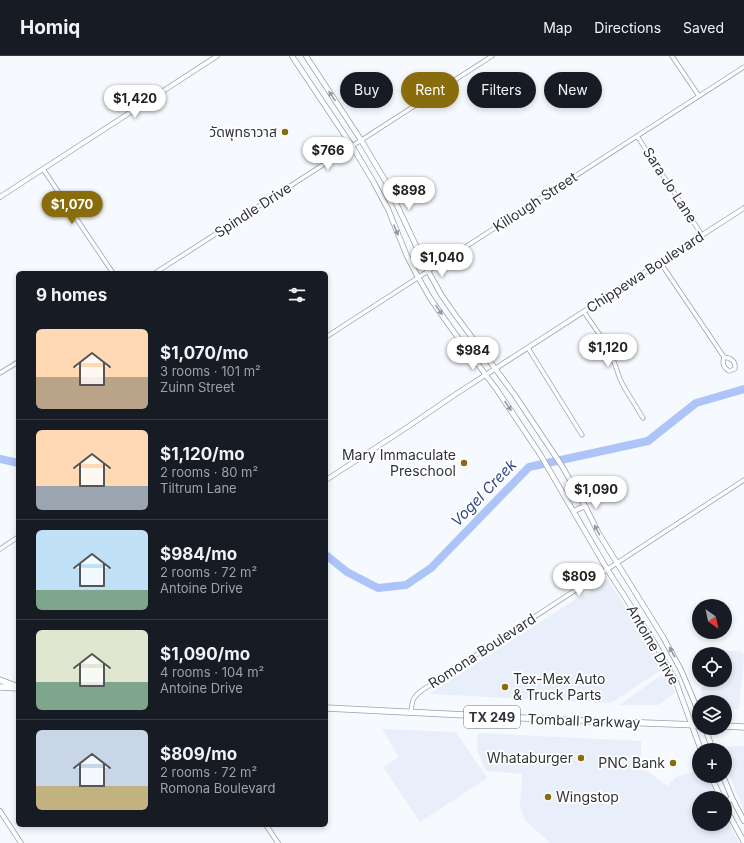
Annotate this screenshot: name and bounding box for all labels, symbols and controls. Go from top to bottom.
text: Homiq [20,16,80,39]
text: Map [543,19,572,36]
text: Directions [594,19,661,36]
text: Saved [683,19,724,36]
chip: Buy [340,72,393,108]
chip: Rent [401,72,459,108]
chip: Filters [467,72,536,108]
chip: New [544,72,602,108]
pin: $1,420 [102,85,168,119]
text: $1,420 [113,90,157,106]
one-way arrow [328,91,336,101]
place label: วัดพุทธาวาส [209,123,277,141]
marker: วัดพุทธาวาส [280,127,290,137]
pin: $766 [304,137,352,171]
text: $766 [312,142,344,158]
street label: Sara Jo Lane [640,144,701,226]
street label: Killough Street [490,168,580,235]
pin: $898 [385,177,433,211]
street label: Spindle Drive [211,178,294,241]
text: $898 [392,182,426,198]
pin: $1,070 [39,191,105,225]
text: $1,070 [51,196,93,212]
one-way arrow [394,224,400,236]
street label: Chippewa Boulevard [583,227,707,316]
pin: $1,040 [409,244,475,278]
text: $1,040 [420,249,464,265]
icon: filters [286,284,308,306]
text: 9 homes [36,285,107,305]
one-way arrow [435,305,443,316]
pin: $1,120 [575,334,641,368]
pin: $984 [449,337,497,371]
text: $1,120 [588,339,628,355]
text: $984 [456,342,490,358]
text: $1,070/mo [160,343,248,363]
icon: home [68,345,116,393]
text: 3 rooms · 101 m² [160,363,261,379]
text: Zuinn Street [160,379,235,395]
one-way arrow [504,401,512,412]
text: $1,120/mo [160,444,245,464]
icon: home [68,446,116,494]
place label: Mary Immaculate Preschool [342,446,456,479]
water label: Vogel Creek [447,455,521,530]
marker: Mary Immaculate Preschool [459,458,469,468]
text: 2 rooms · 80 m² [160,464,258,480]
pin: $1,090 [563,476,629,510]
text: Tiltrum Lane [160,480,237,496]
text: $1,090 [574,481,618,497]
one-way arrow [594,524,600,535]
text: $984/mo [160,544,237,564]
icon: home [68,546,116,594]
pin: $809 [555,563,603,597]
text: 2 rooms · 72 m² [160,564,257,580]
text: $809 [562,568,596,584]
text: Antoine Drive [160,580,243,596]
north arrow [692,599,732,639]
map controls [692,599,732,831]
street label: Antoine Drive [624,602,683,688]
street label: Romona Boulevard [425,610,538,692]
text: $1,090/mo [160,644,250,664]
icon: home [68,646,116,694]
one-way arrow [668,646,675,658]
button: locate [692,647,732,687]
text: 4 rooms · 104 m² [160,664,264,680]
place label: Tex-Mex Auto & Truck Parts [513,670,605,703]
text: Antoine Drive [160,680,243,696]
marker: Tex-Mex Auto & Truck Parts [500,682,510,692]
button: layers [692,695,732,735]
road number: TX 249 [464,706,520,728]
street label: Tomball Parkway [527,710,641,731]
button: + [692,743,732,783]
text: $809/mo [160,744,237,764]
icon: home [68,746,116,794]
place label: Whataburger [487,749,573,766]
marker: Whataburger [576,753,586,763]
place label: PNC Bank [598,754,665,771]
marker: PNC Bank [668,758,678,768]
text: 2 rooms · 72 m² [160,764,257,780]
text: Romona Boulevard [160,780,275,796]
place label: Wingstop [556,788,619,805]
button: − [692,791,732,831]
marker: Wingstop [543,792,553,802]

